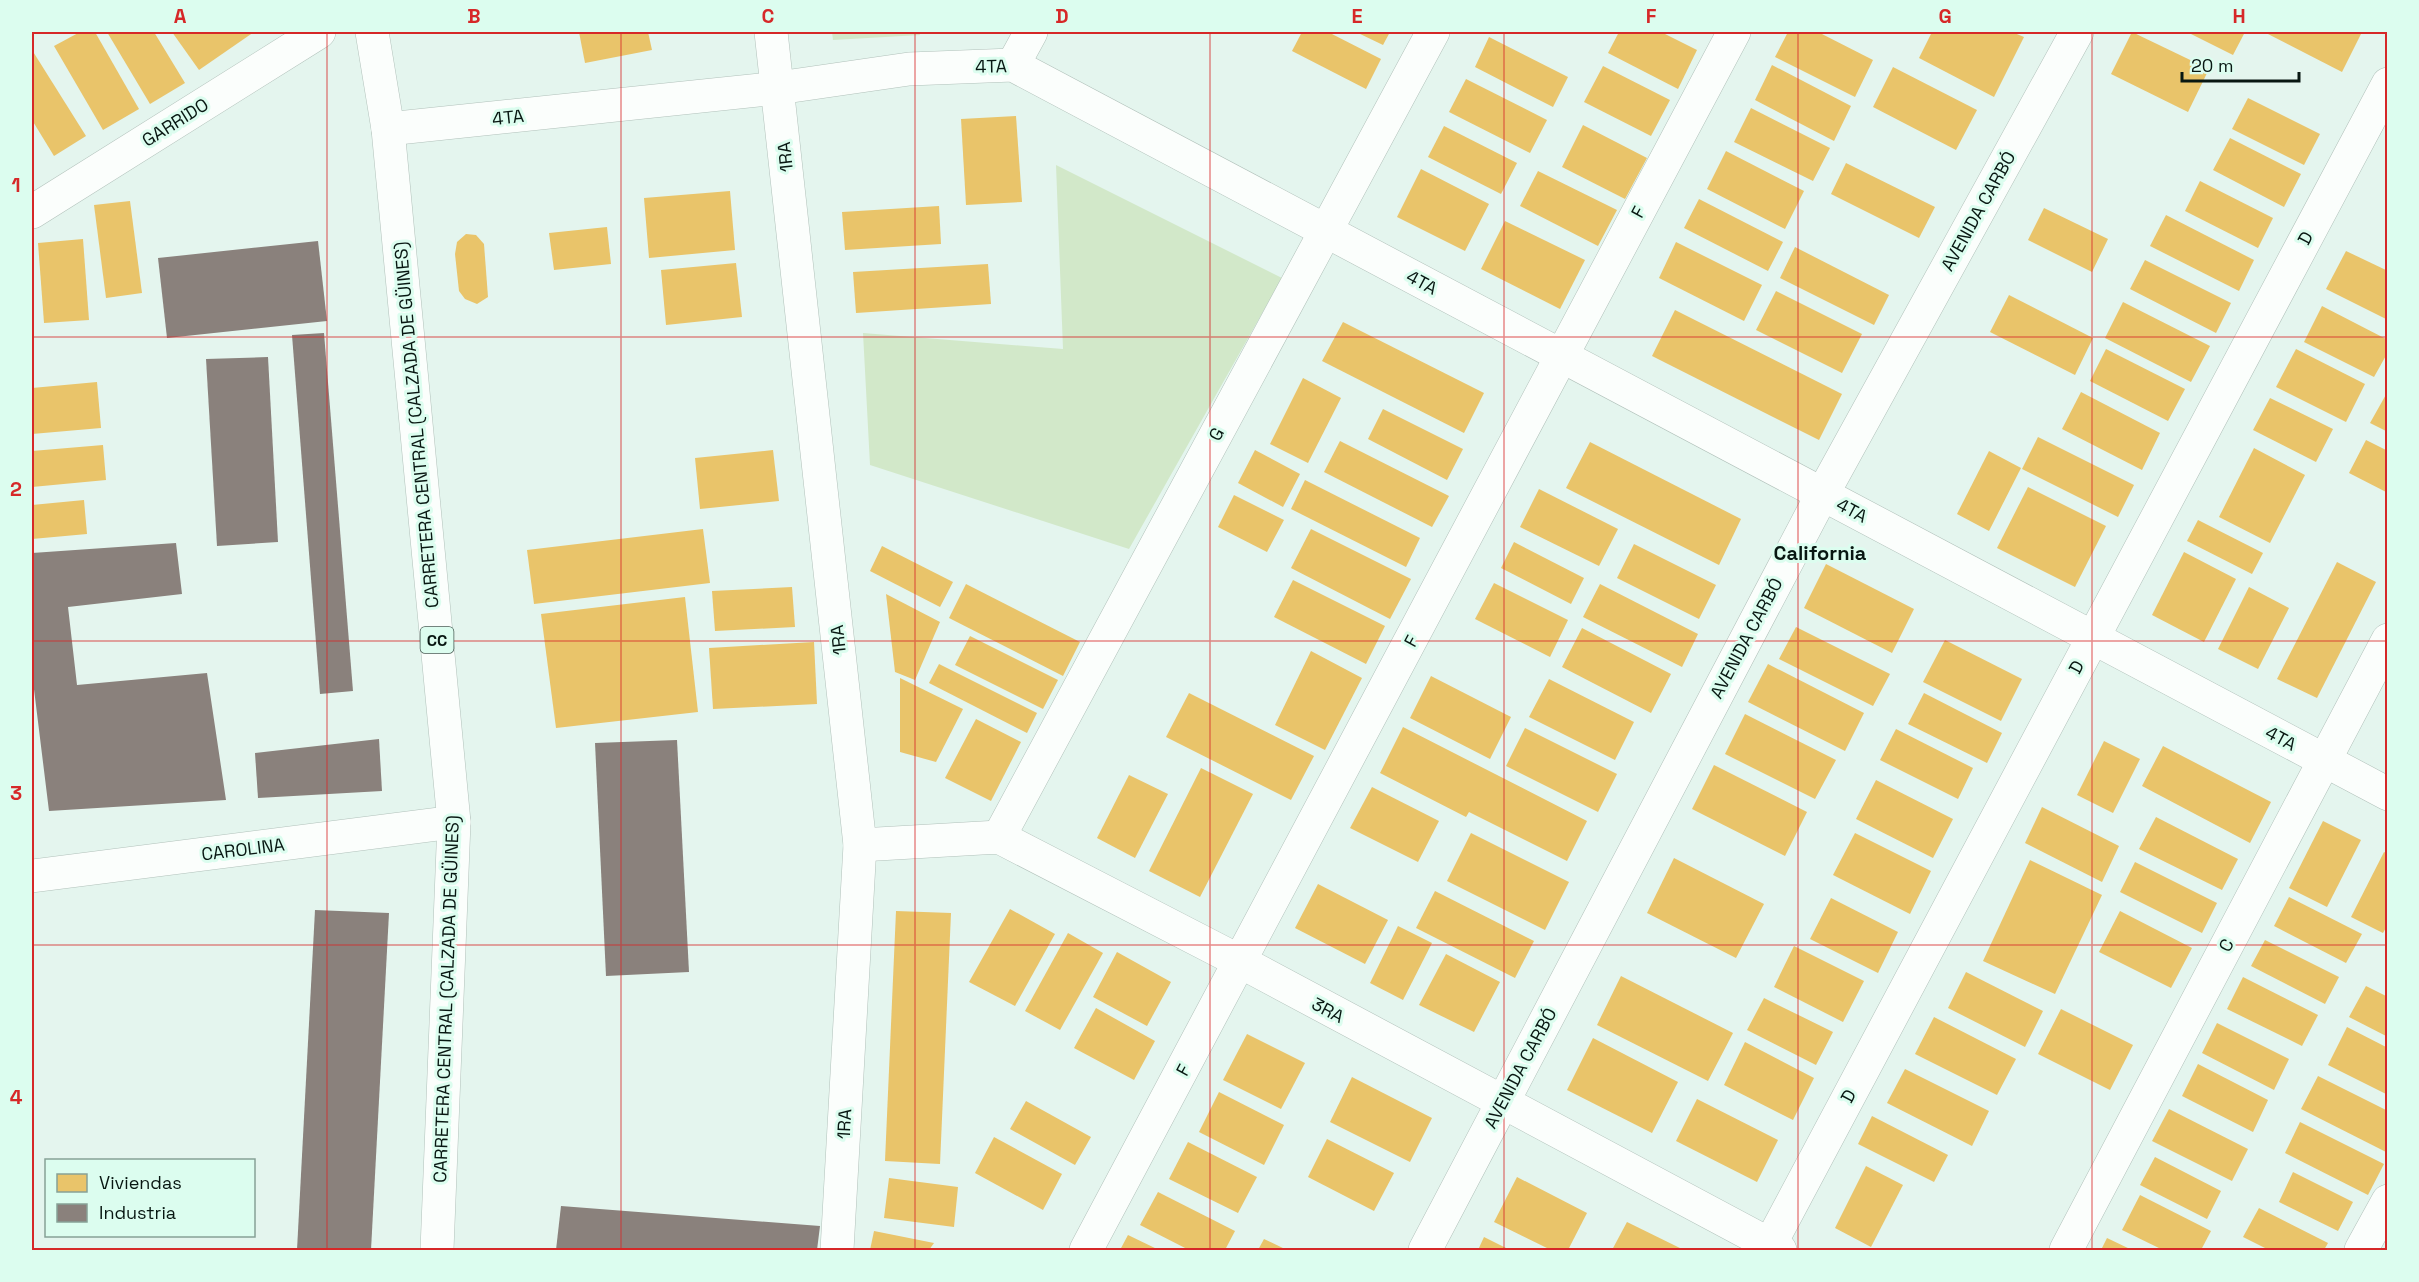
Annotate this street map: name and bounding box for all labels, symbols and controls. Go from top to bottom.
text: A [174,3,187,29]
text: B [467,3,481,29]
text: C [762,3,775,29]
text: D [1055,3,1069,29]
text: E [1351,3,1363,29]
text: F [1646,3,1657,29]
text: G [1938,3,1952,29]
text: H [2232,3,2246,29]
scale bar [2182,45,2299,83]
street label: 4TA [975,54,1007,78]
text: 20 m [2191,54,2234,77]
street label: GARRIDO [137,93,213,151]
street label: 4TA [491,104,525,130]
street label: 1RA [772,141,798,173]
street label: AVENIDA CARBÓ [1936,147,2020,275]
text: 1 [11,172,21,198]
street label: F [1626,202,1651,222]
street label: D [2292,227,2318,249]
street label: CARRETERA CENTRAL (CALZADA DE GÜINES) [389,241,443,609]
street label: 4TA [1403,264,1441,300]
street label: G [1203,423,1229,445]
text: 2 [10,476,22,502]
street label: 4TA [1833,492,1871,528]
district label: California [1774,540,1867,566]
street label: AVENIDA CARBÓ [1704,574,1788,702]
street label: 1RA [825,624,851,656]
road number: CC [420,627,454,653]
street label: F [1399,631,1424,651]
street label: D [2063,656,2089,678]
street label: 4TA [2262,720,2300,756]
text: 3 [10,780,22,806]
street label: CARRETERA CENTRAL (CALZADA DE GÜINES) [428,815,464,1183]
street label: CAROLINA [200,832,286,866]
street label: C [2213,934,2239,956]
street label: 3RA [1308,992,1348,1028]
street label: AVENIDA CARBÓ [1478,1004,1562,1132]
street label: F [1171,1060,1196,1080]
text: 4 [10,1084,23,1110]
street label: D [1835,1085,1861,1107]
street label: 1RA [832,1108,856,1140]
legend [45,1159,255,1237]
text: Viviendas [99,1171,182,1194]
text: Industria [99,1201,176,1224]

